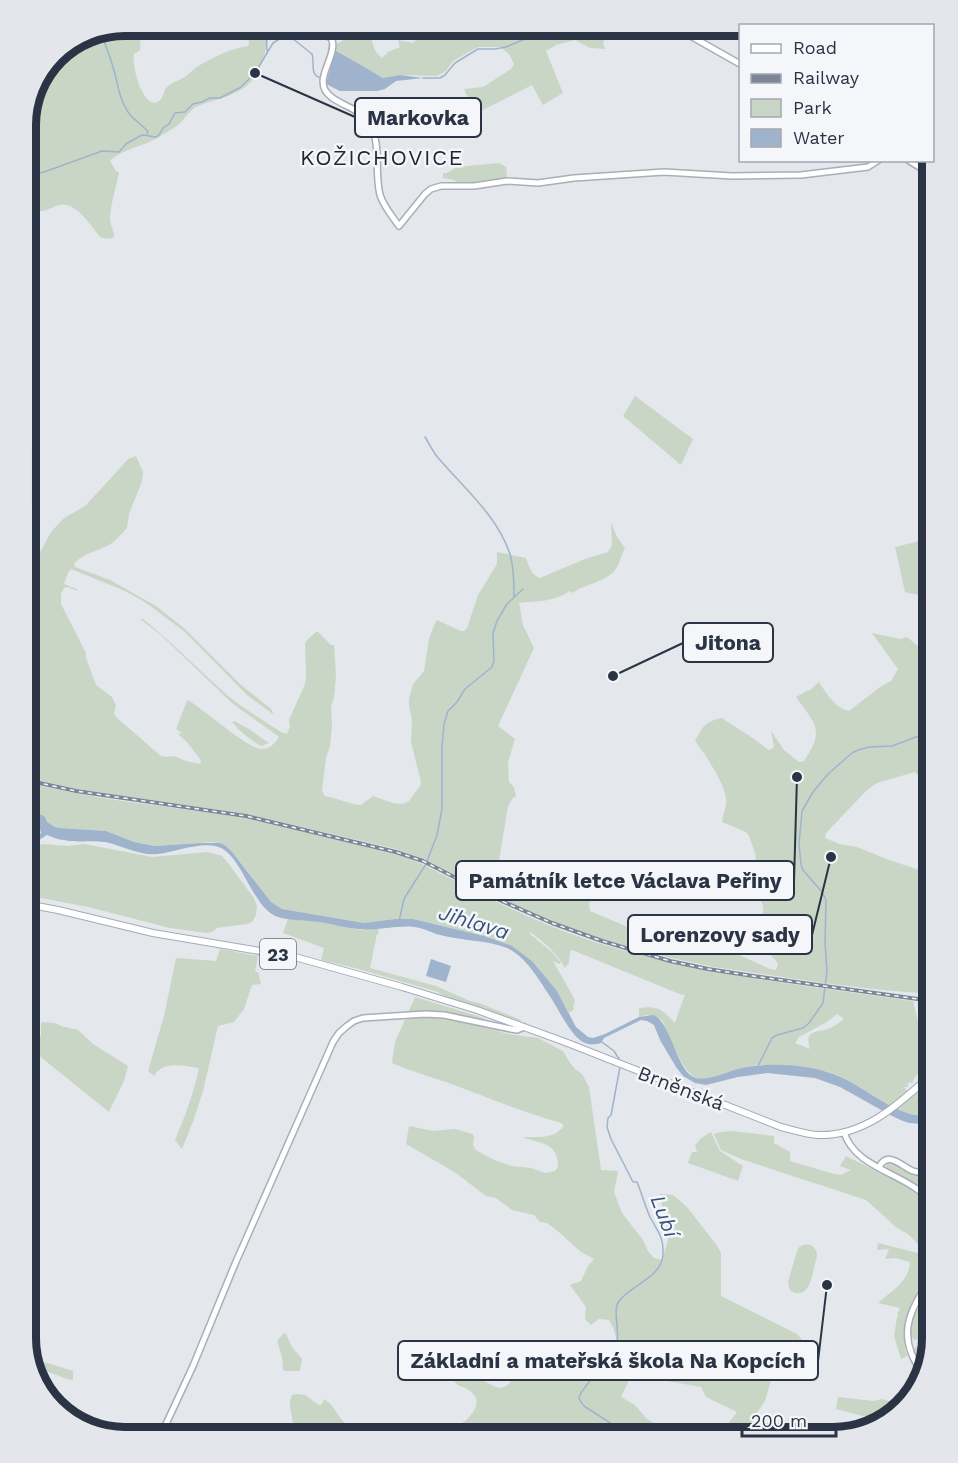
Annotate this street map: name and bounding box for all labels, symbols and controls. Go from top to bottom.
legend [739,24,934,162]
text: Road [793,37,837,58]
text: Railway [793,67,860,88]
text: Park [793,97,832,118]
callout: Markovka [355,98,481,137]
text: Markovka [367,105,470,130]
text: Water [793,127,845,148]
district label: KOŽICHOVICE [300,145,464,170]
callout: Jitona [683,623,773,662]
text: Jitona [695,630,762,655]
callout: Památník letce Václava Peřiny [456,861,794,900]
text: Památník letce Václava Peřiny [468,868,782,893]
water label: Jihlava [436,899,512,945]
callout: Lorenzovy sady [628,915,812,954]
text: Lorenzovy sady [640,922,800,947]
road number: 23 [260,939,296,969]
street label: Brněnská [634,1061,728,1115]
water label: Lubí [646,1191,685,1243]
callout: Základní a mateřská škola Na Kopcích [398,1341,818,1380]
text: Základní a mateřská škola Na Kopcích [411,1348,805,1373]
scale bar [742,1400,836,1438]
text: 200 m [751,1410,807,1431]

